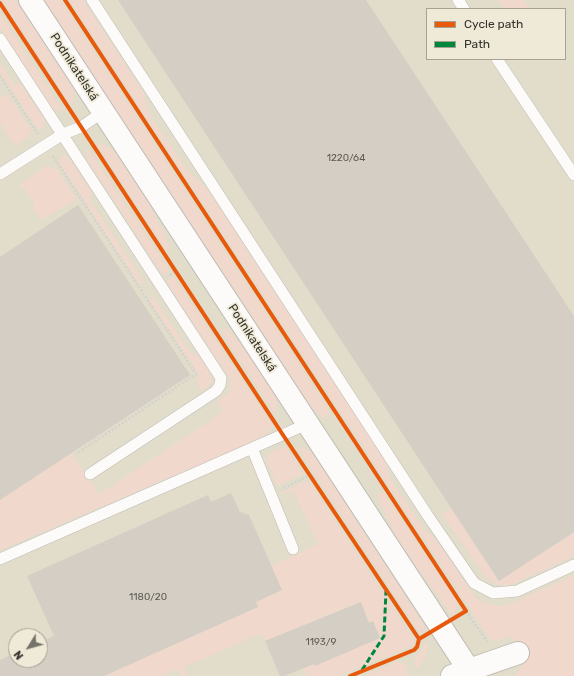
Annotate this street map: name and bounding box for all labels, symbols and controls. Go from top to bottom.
legend [426,8,566,60]
text: Cycle path [464,17,523,31]
street label: Podnikatelská [47,31,101,103]
text: Path [464,37,490,51]
house number: 1220/64 [327,152,365,164]
street label: Podnikatelská [225,302,279,374]
house number: 1180/20 [129,591,167,603]
north arrow [8,628,48,668]
house number: 1193/9 [305,636,337,648]
text: N [11,648,26,662]

